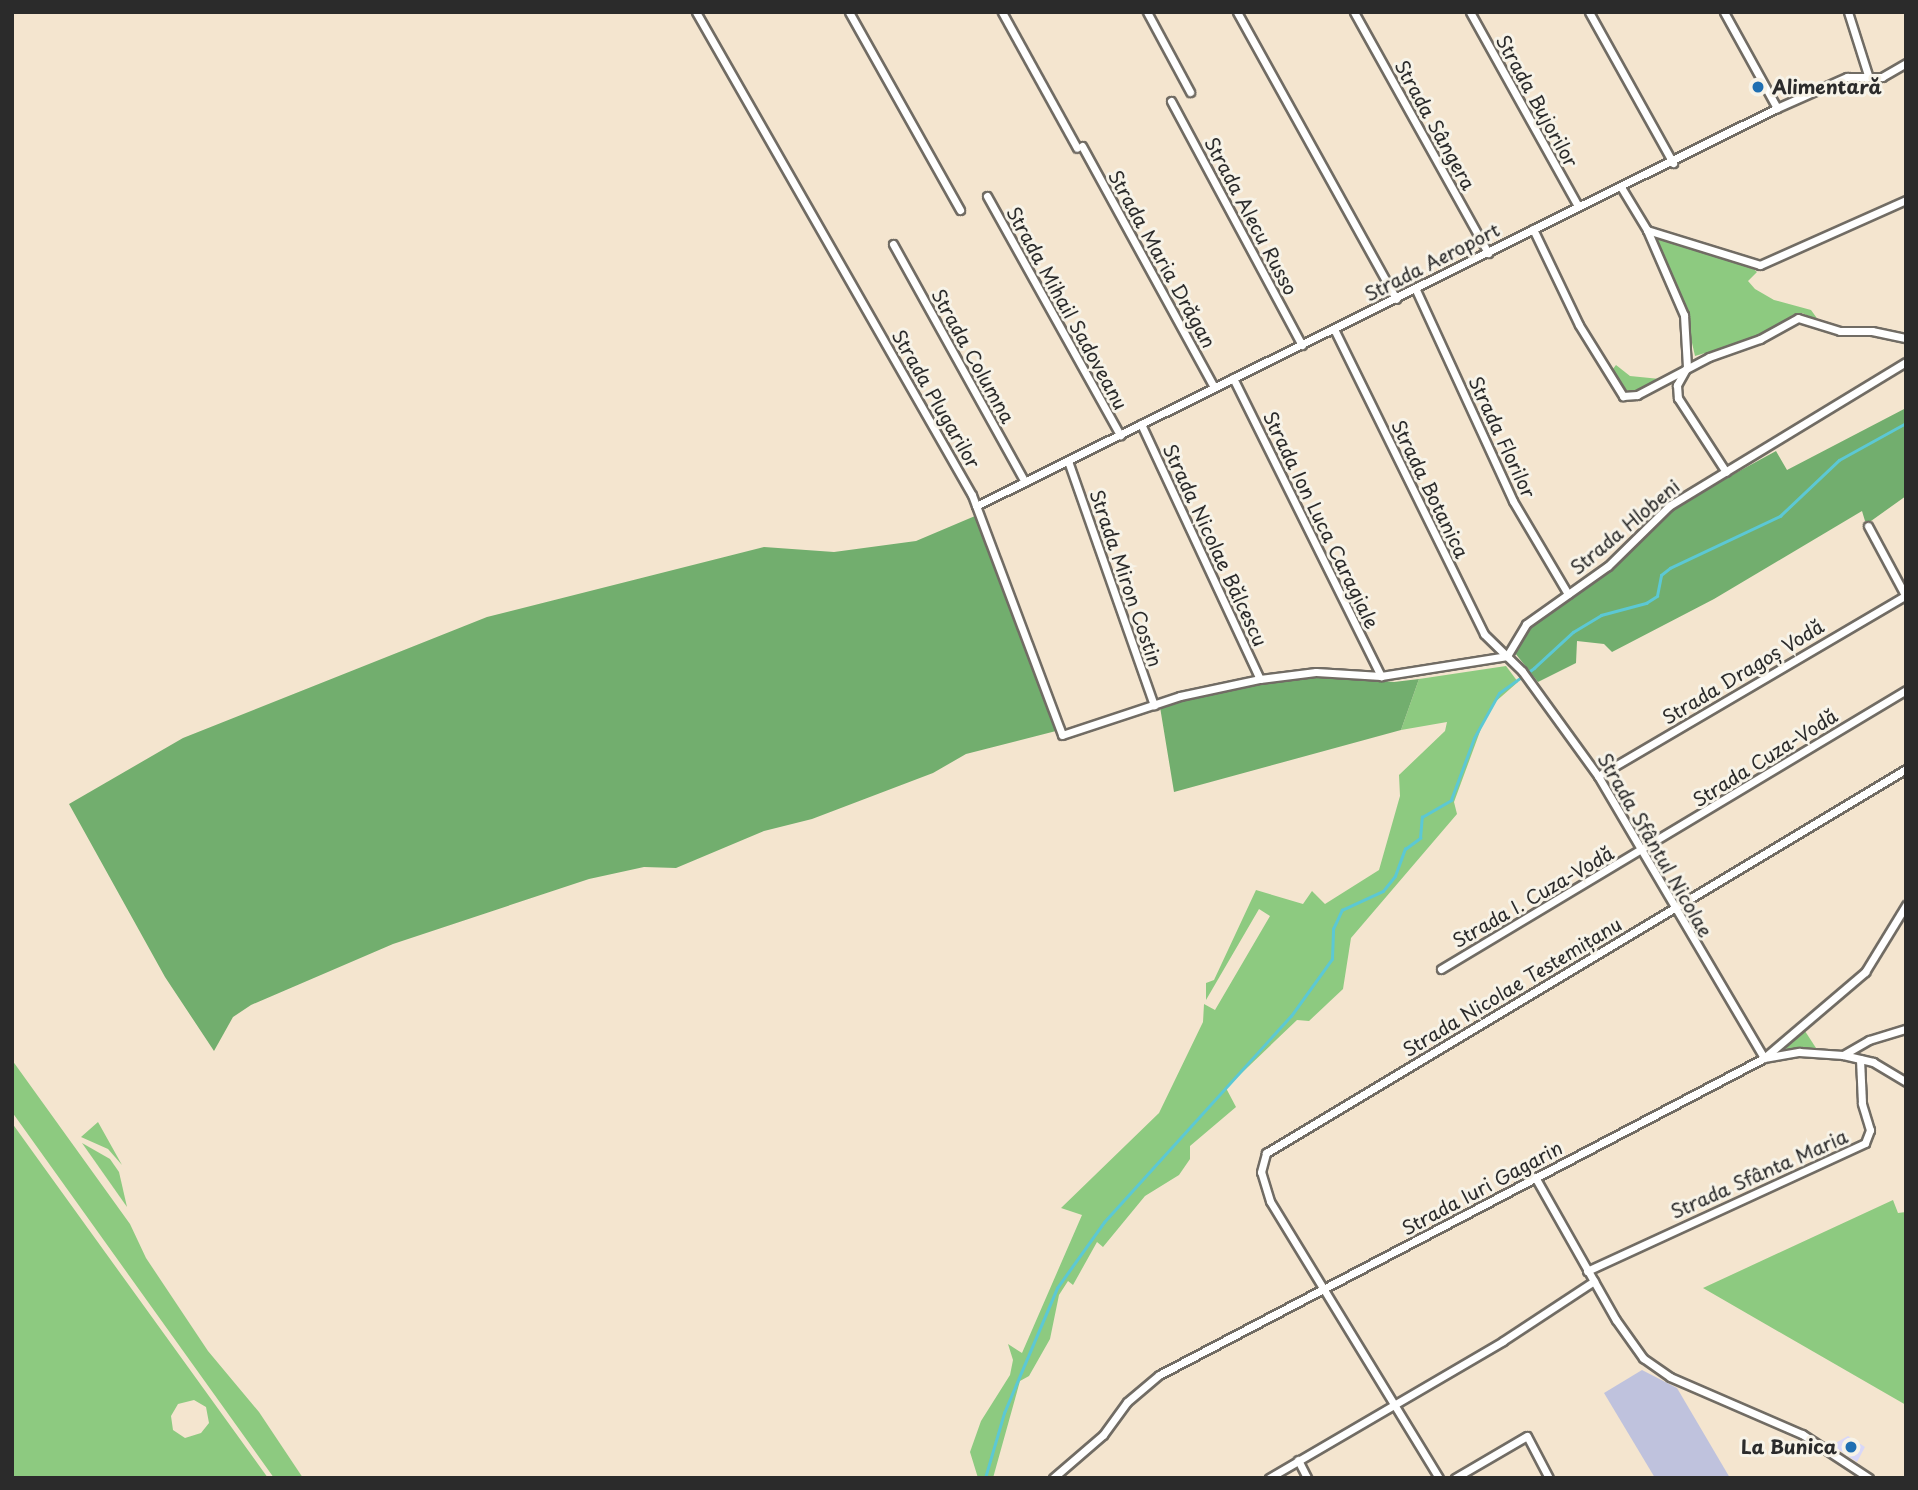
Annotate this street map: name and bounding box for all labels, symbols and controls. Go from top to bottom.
street label: Strada Bujorilor [1491,31,1583,171]
street label: Strada Sângera [1390,56,1480,194]
place label: Alimentară [1772,76,1882,98]
marker: Alimentară [1750,79,1766,95]
street label: Strada Alecu Russo [1199,132,1303,300]
street label: Strada Maria Drăgan [1104,166,1220,352]
street label: Strada Mihail Sadoveanu [1001,202,1133,414]
street label: Strada Aeroport [1360,218,1504,306]
street label: Strada Columna [927,285,1019,427]
street label: Strada Plugarilor [887,325,985,473]
street label: Strada Florilor [1464,372,1540,502]
street label: Strada Ion Luca Caragiale [1258,406,1384,634]
street label: Strada Botanica [1387,416,1473,562]
street label: Strada Nicolae Bălcescu [1158,440,1272,650]
street label: Strada Hlobeni [1565,474,1685,580]
street label: Strada Miron Costin [1085,486,1167,670]
street label: Strada Dragoș Vodă [1658,615,1828,729]
street label: Strada Cuza-Vodă [1688,704,1842,812]
street label: Strada Sfântul Nicolae [1593,749,1717,941]
street label: Strada I. Cuza-Vodă [1448,841,1618,953]
street label: Strada Nicolae Testemițanu [1398,912,1626,1062]
street label: Strada Sfânta Maria [1667,1125,1851,1223]
street label: Strada Iuri Gagarin [1397,1136,1567,1240]
place label: La Bunica [1740,1436,1837,1458]
marker: La Bunica [1843,1439,1859,1455]

